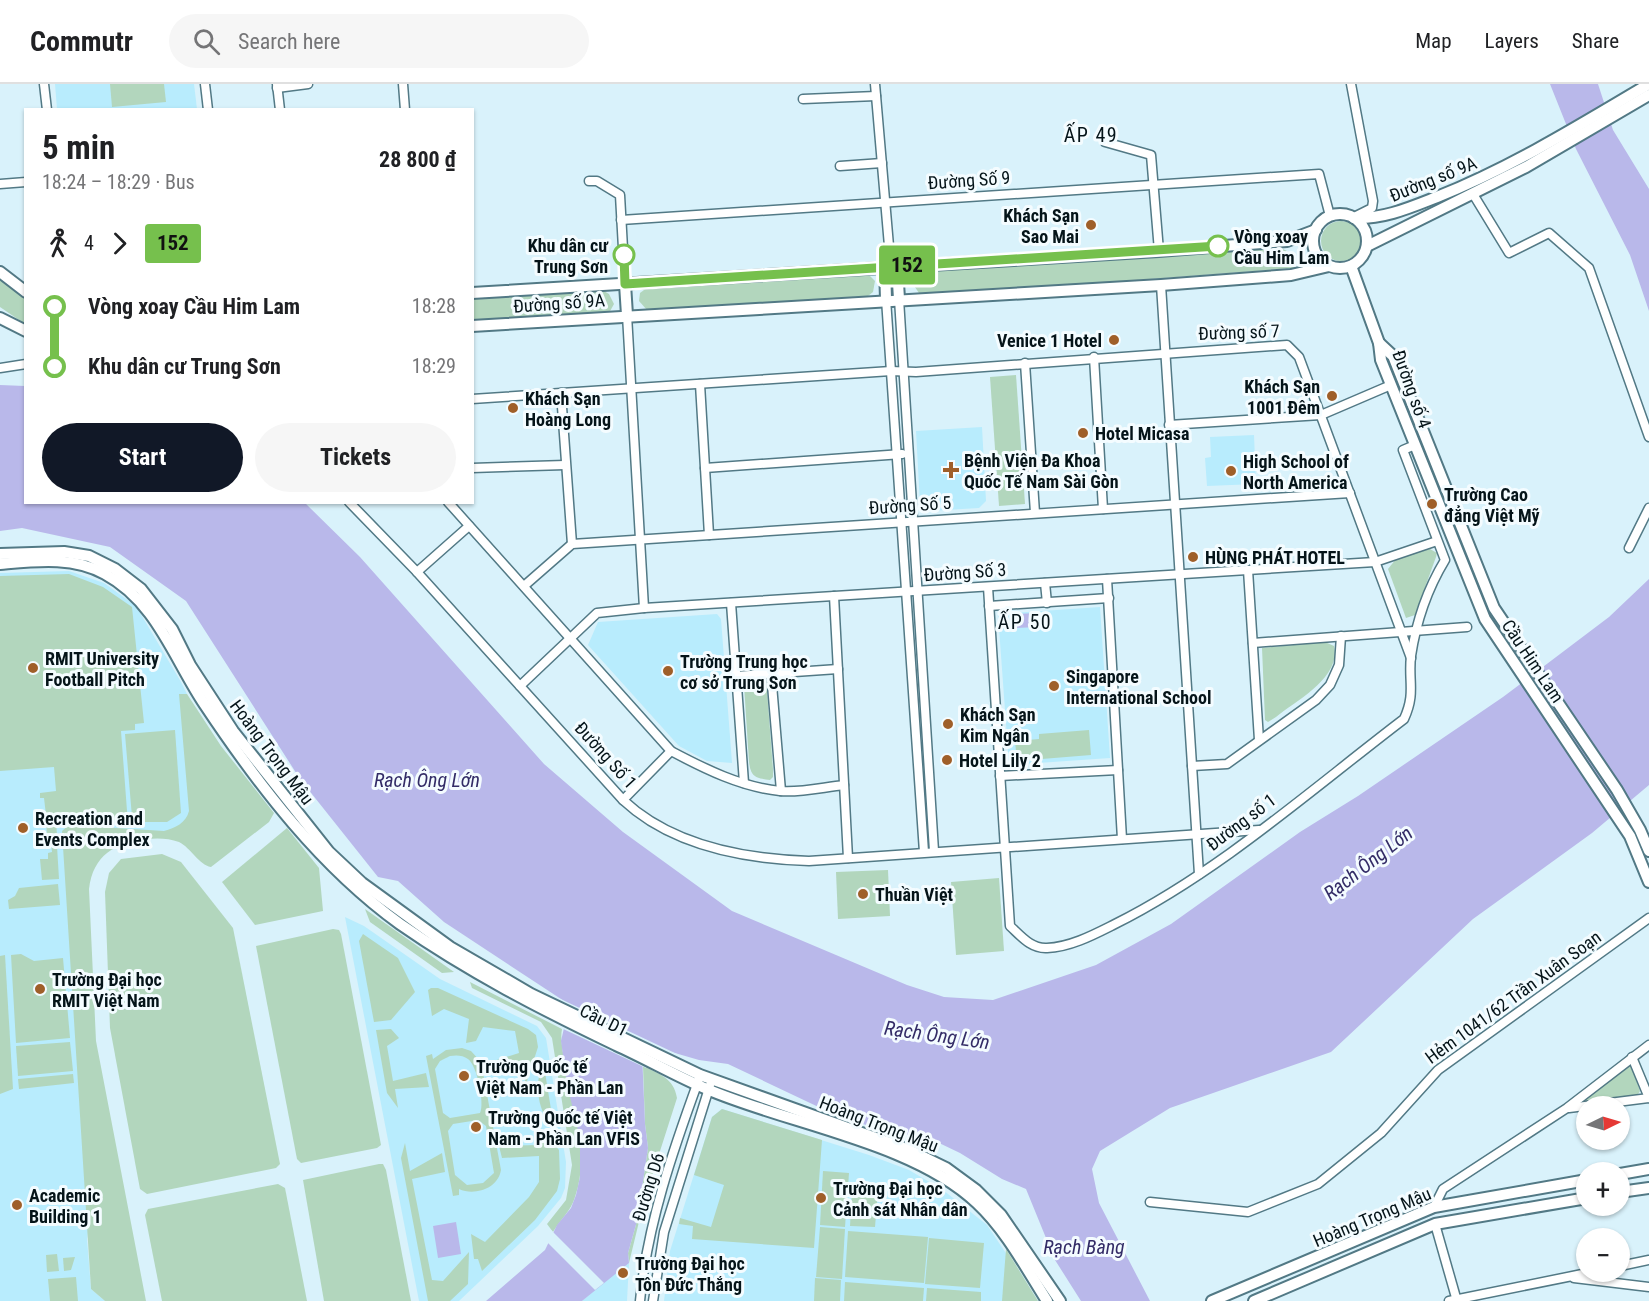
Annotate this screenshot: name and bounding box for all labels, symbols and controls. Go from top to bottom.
search box [169,14,589,68]
text: Commutr [30,25,133,58]
icon: search [190,25,223,58]
text: Search here [238,29,340,54]
text: Map [1415,29,1452,53]
text: Layers [1485,29,1539,53]
text: Share [1572,29,1619,53]
district label: ẤP 49 [1064,122,1118,147]
text: 5 min [42,128,115,167]
text: 28 800 ₫ [379,147,456,172]
street label: Đường số 9A [1386,152,1480,206]
street label: Đường Số 9 [927,167,1011,193]
text: 18:24 – 18:29 · Bus [42,170,195,194]
place label: Khách Sạn Sao Mai [1003,205,1079,247]
marker: Khách Sạn Sao Mai [1084,218,1098,232]
place label: Vòng xoay Cầu Him Lam [1234,226,1329,268]
icon: walk [42,227,75,260]
icon: forward [103,227,136,260]
text: 4 [84,231,94,255]
text: 152 [157,231,189,255]
place label: Khu dân cư Trung Sơn [528,235,609,277]
marker: Vòng xoay Cầu Him Lam [1207,235,1229,257]
marker: Khu dân cư Trung Sơn [613,244,635,266]
line badge: 152 [872,246,942,285]
text: 152 [891,253,923,277]
street label: Đường số 9A [512,289,606,317]
text: Vòng xoay Cầu Him Lam [88,294,300,319]
text: 18:28 [412,294,456,318]
street label: Đường số 7 [1198,320,1280,344]
place label: Venice 1 Hotel [997,330,1102,351]
marker: Venice 1 Hotel [1107,333,1121,347]
street label: Đường số 4 [1388,347,1436,431]
text: Khu dân cư Trung Sơn [88,354,281,379]
text: 18:29 [412,354,456,378]
place label: Khách Sạn 1001 Đêm [1244,376,1320,418]
place label: Khách Sạn Hoàng Long [525,388,611,430]
marker: Khách Sạn 1001 Đêm [1325,389,1339,403]
marker: Khách Sạn Hoàng Long [506,401,520,415]
button: Start [42,423,243,492]
button: Tickets [255,423,456,492]
place label: Hotel Micasa [1095,423,1189,444]
marker: Hotel Micasa [1076,426,1090,440]
place label: Bệnh Viện Đa Khoa Quốc Tế Nam Sài Gòn [964,450,1119,492]
place label: High School of North America [1243,451,1349,493]
marker: Bệnh Viện Đa Khoa Quốc Tế Nam Sài Gòn [942,461,960,479]
marker: High School of North America [1224,464,1238,478]
place label: Trường Cao đẳng Việt Mỹ [1444,484,1540,526]
street label: Đường Số 5 [868,492,952,518]
marker: Trường Cao đẳng Việt Mỹ [1425,497,1439,511]
place label: HÙNG PHÁT HOTEL [1205,547,1345,568]
marker: HÙNG PHÁT HOTEL [1186,550,1200,564]
street label: Đường Số 3 [923,559,1007,585]
district label: ẤP 50 [998,609,1052,634]
street label: Cầu Him Lam [1498,616,1568,706]
place label: RMIT University Football Pitch [45,648,159,690]
place label: Trường Trung học cơ sở Trung Sơn [680,651,808,693]
marker: RMIT University Football Pitch [26,661,40,675]
marker: Trường Trung học cơ sở Trung Sơn [661,664,675,678]
place label: Singapore International School [1066,666,1212,708]
marker: Singapore International School [1047,679,1061,693]
street label: Hoàng Trọng Mậu [226,695,318,809]
place label: Khách Sạn Kim Ngân [960,704,1036,746]
street label: Đường Số 1 [571,717,641,793]
marker: Khách Sạn Kim Ngân [941,717,955,731]
place label: Hotel Lily 2 [959,750,1041,771]
marker: Hotel Lily 2 [940,753,954,767]
water label: Rạch Ông Lớn [374,768,480,792]
street label: Đường số 1 [1202,789,1280,855]
place label: Recreation and Events Complex [35,808,150,850]
marker: Recreation and Events Complex [16,821,30,835]
water label: Rạch Ông Lớn [1319,821,1417,905]
place label: Thuần Việt [875,884,954,905]
marker: Thuần Việt [856,887,870,901]
street label: Hẻm 1041/62 Trần Xuân Soạn [1421,926,1605,1068]
place label: Trường Đại học RMIT Việt Nam [52,969,162,1011]
marker: Trường Đại học RMIT Việt Nam [33,982,47,996]
street label: Cầu D1 [577,999,631,1041]
water label: Rạch Ông Lớn [883,1016,991,1054]
place label: Trường Quốc tế Việt Nam - Phần Lan [476,1056,623,1098]
marker: Trường Quốc tế Việt Nam - Phần Lan [457,1069,471,1083]
street label: Hoàng Trọng Mậu [816,1092,942,1156]
north arrow [1576,1096,1630,1150]
map controls [1576,1096,1630,1282]
place label: Trường Quốc tế Việt Nam - Phần Lan VFIS [488,1107,640,1149]
marker: Trường Quốc tế Việt Nam - Phần Lan VFIS [469,1120,483,1134]
street label: Đường D6 [628,1150,668,1224]
button: + [1576,1162,1630,1216]
place label: Trường Đại học Cảnh sát Nhân dân [833,1178,968,1220]
street label: Hoàng Trọng Mậu [1310,1183,1434,1251]
place label: Academic Building 1 [29,1185,102,1227]
marker: Trường Đại học Cảnh sát Nhân dân [814,1191,828,1205]
marker: Academic Building 1 [10,1198,24,1212]
button: − [1576,1228,1630,1282]
water label: Rạch Bàng [1043,1235,1125,1259]
place label: Trường Đại học Tôn Đức Thắng [635,1253,745,1295]
marker: Trường Đại học Tôn Đức Thắng [616,1266,630,1280]

